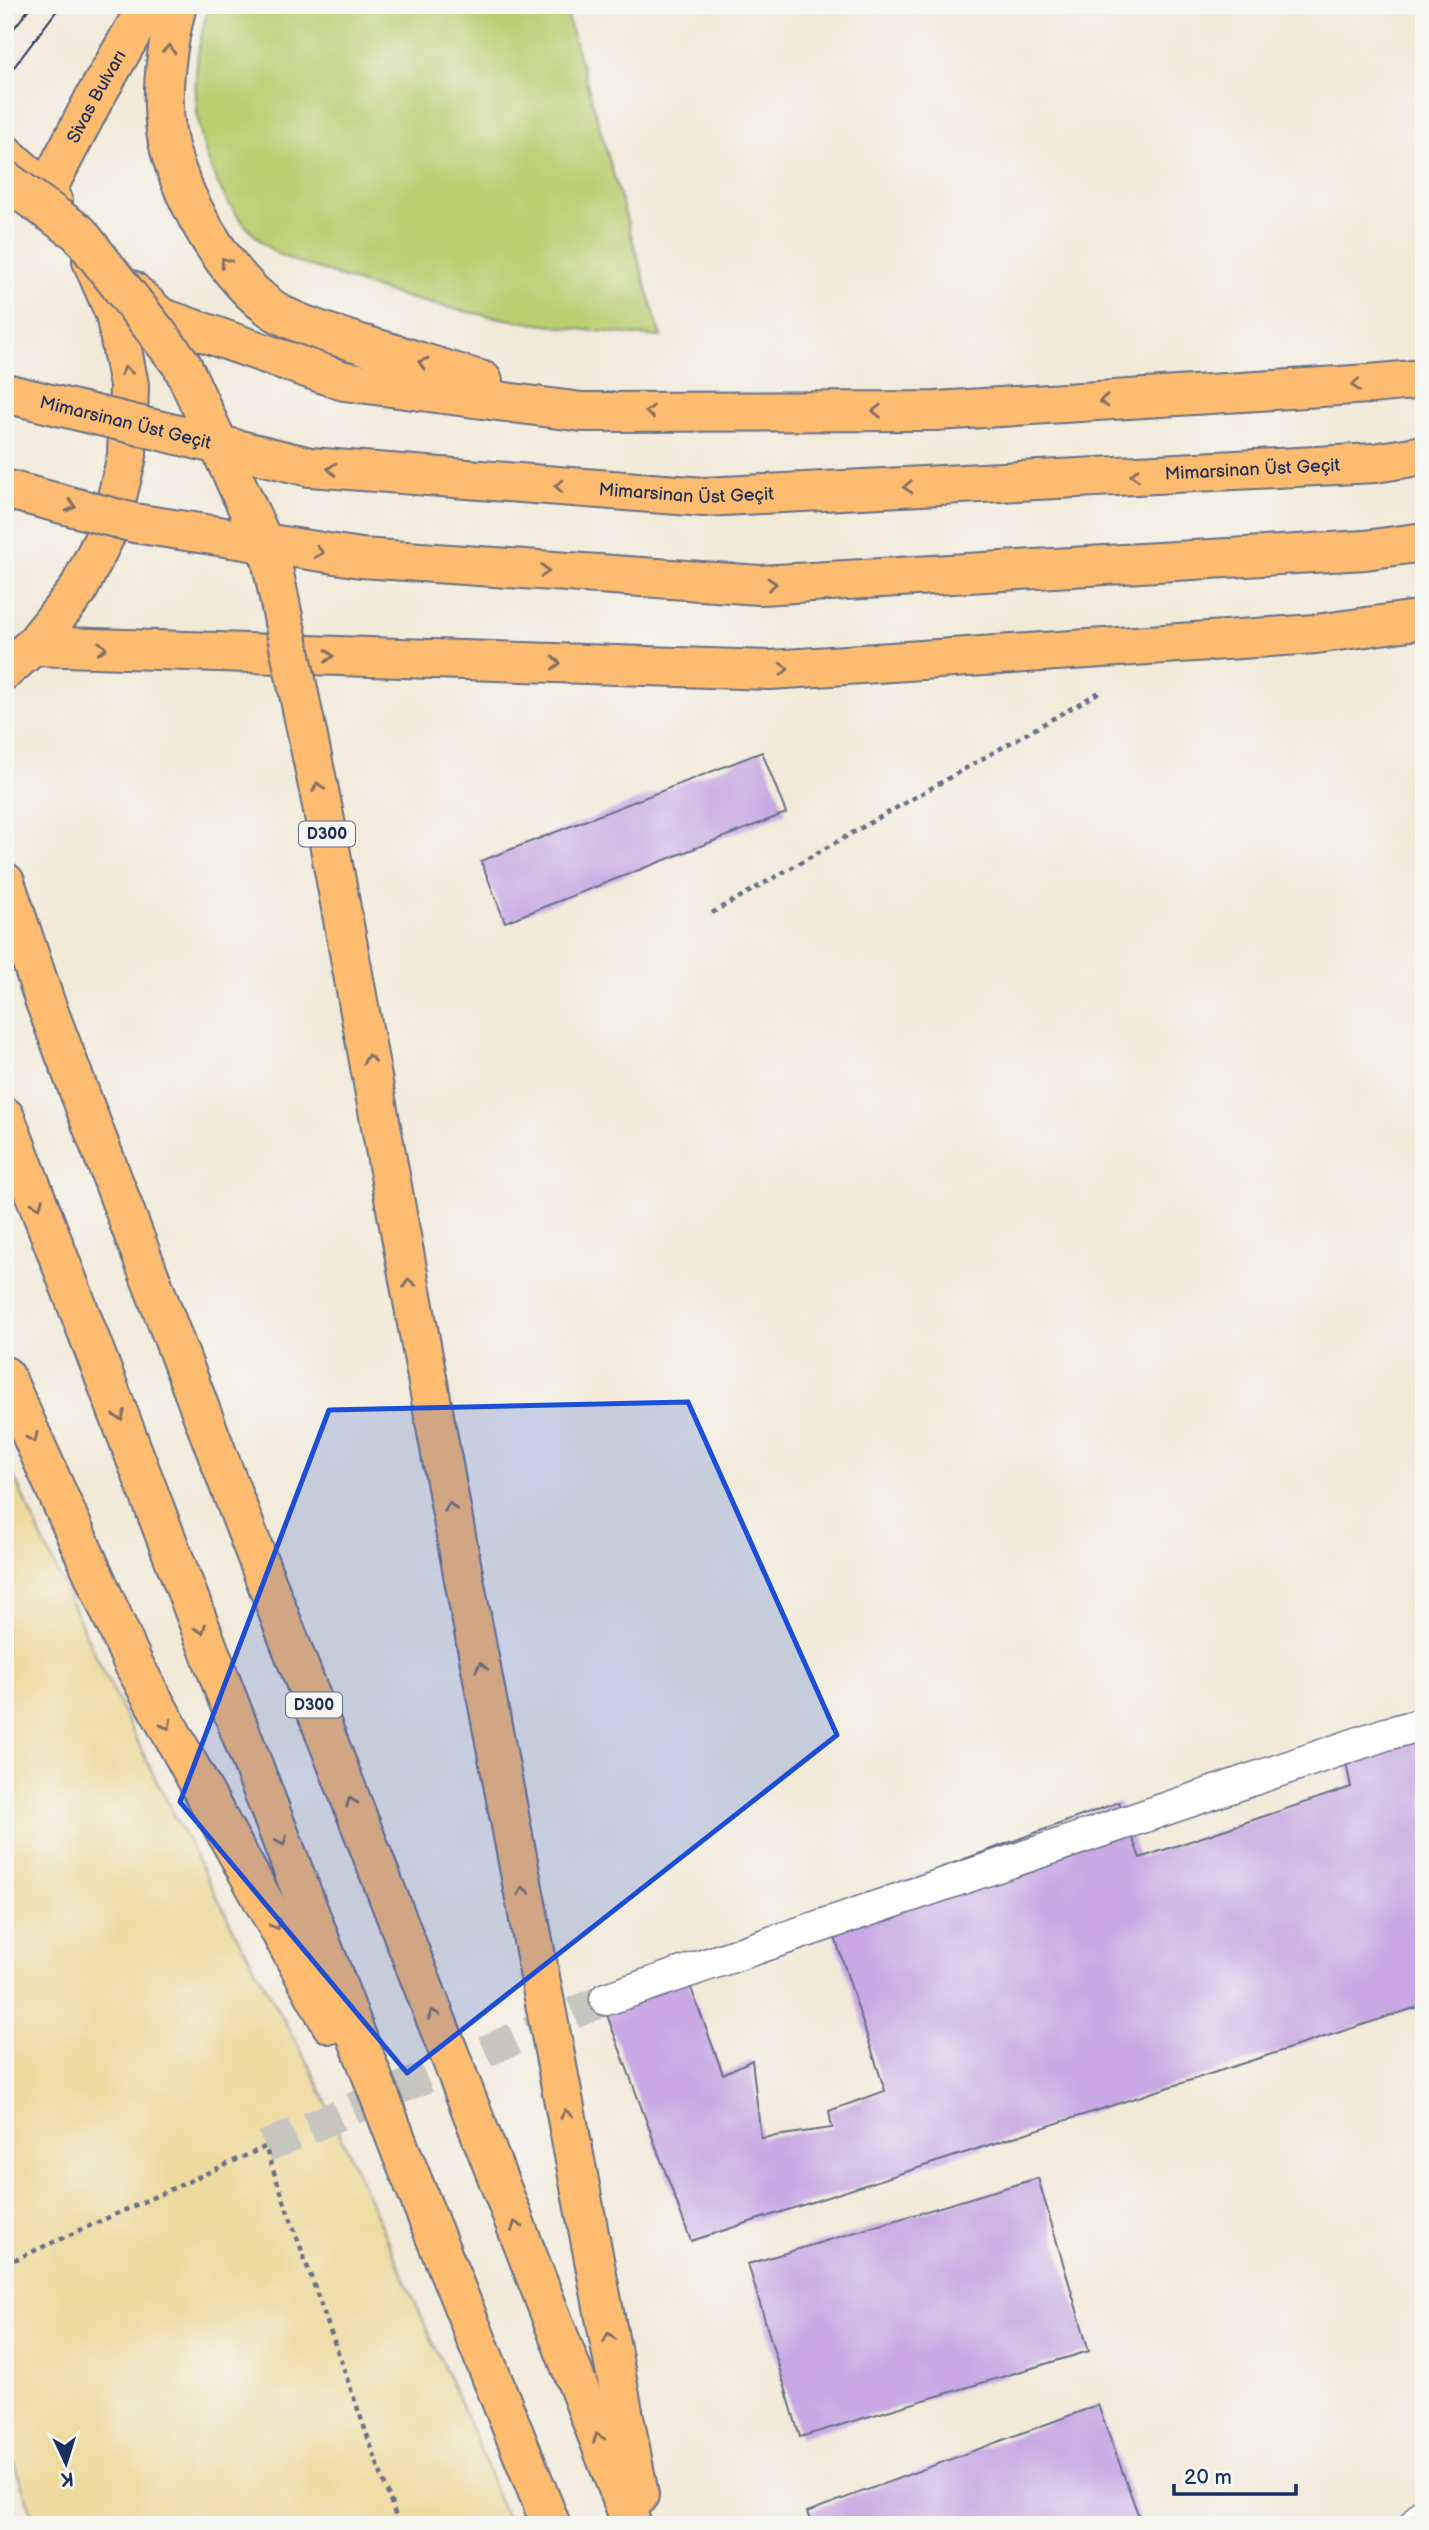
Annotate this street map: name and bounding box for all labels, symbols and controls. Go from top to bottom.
one-way arrow [162,43,177,55]
street label: Sivas Bulvarı [62,46,130,147]
one-way arrow [221,257,233,270]
one-way arrow [417,356,429,371]
one-way arrow [119,365,134,376]
one-way arrow [1350,378,1361,393]
street label: Mimarsinan Üst Geçit [38,391,214,453]
one-way arrow [1099,393,1110,408]
one-way arrow [871,403,882,419]
one-way arrow [644,404,654,420]
street label: Mimarsinan Üst Geçit [1164,454,1341,484]
one-way arrow [326,462,337,477]
one-way arrow [1130,467,1141,482]
one-way arrow [553,479,564,494]
street label: Mimarsinan Üst Geçit [598,479,775,508]
one-way arrow [902,479,913,494]
one-way arrow [65,498,77,513]
one-way arrow [313,544,325,559]
one-way arrow [540,563,551,578]
one-way arrow [767,577,778,592]
one-way arrow [96,641,107,656]
one-way arrow [324,648,335,663]
one-way arrow [552,655,562,671]
one-way arrow [779,662,790,677]
one-way arrow [312,781,327,793]
road number: D300 [299,821,355,846]
one-way arrow [362,1053,377,1065]
one-way arrow [30,1197,44,1209]
one-way arrow [403,1277,418,1289]
one-way arrow [111,1410,125,1422]
one-way arrow [25,1431,39,1443]
one-way arrow [444,1501,459,1513]
one-way arrow [193,1622,207,1634]
one-way arrow [474,1661,489,1673]
road number: D300 [286,1693,342,1718]
one-way arrow [159,1718,172,1730]
one-way arrow [346,1797,360,1809]
one-way arrow [274,1835,288,1847]
one-way arrow [517,1885,532,1897]
one-way arrow [268,1917,282,1930]
one-way arrow [428,2009,442,2021]
one-way arrow [560,2108,575,2120]
one-way arrow [510,2221,524,2233]
one-way arrow [602,2331,617,2343]
north arrow [32,2428,102,2498]
one-way arrow [593,2433,607,2445]
scale bar [1174,2453,1296,2497]
text: 20 m [1184,2465,1232,2490]
text: K [60,2467,74,2490]

